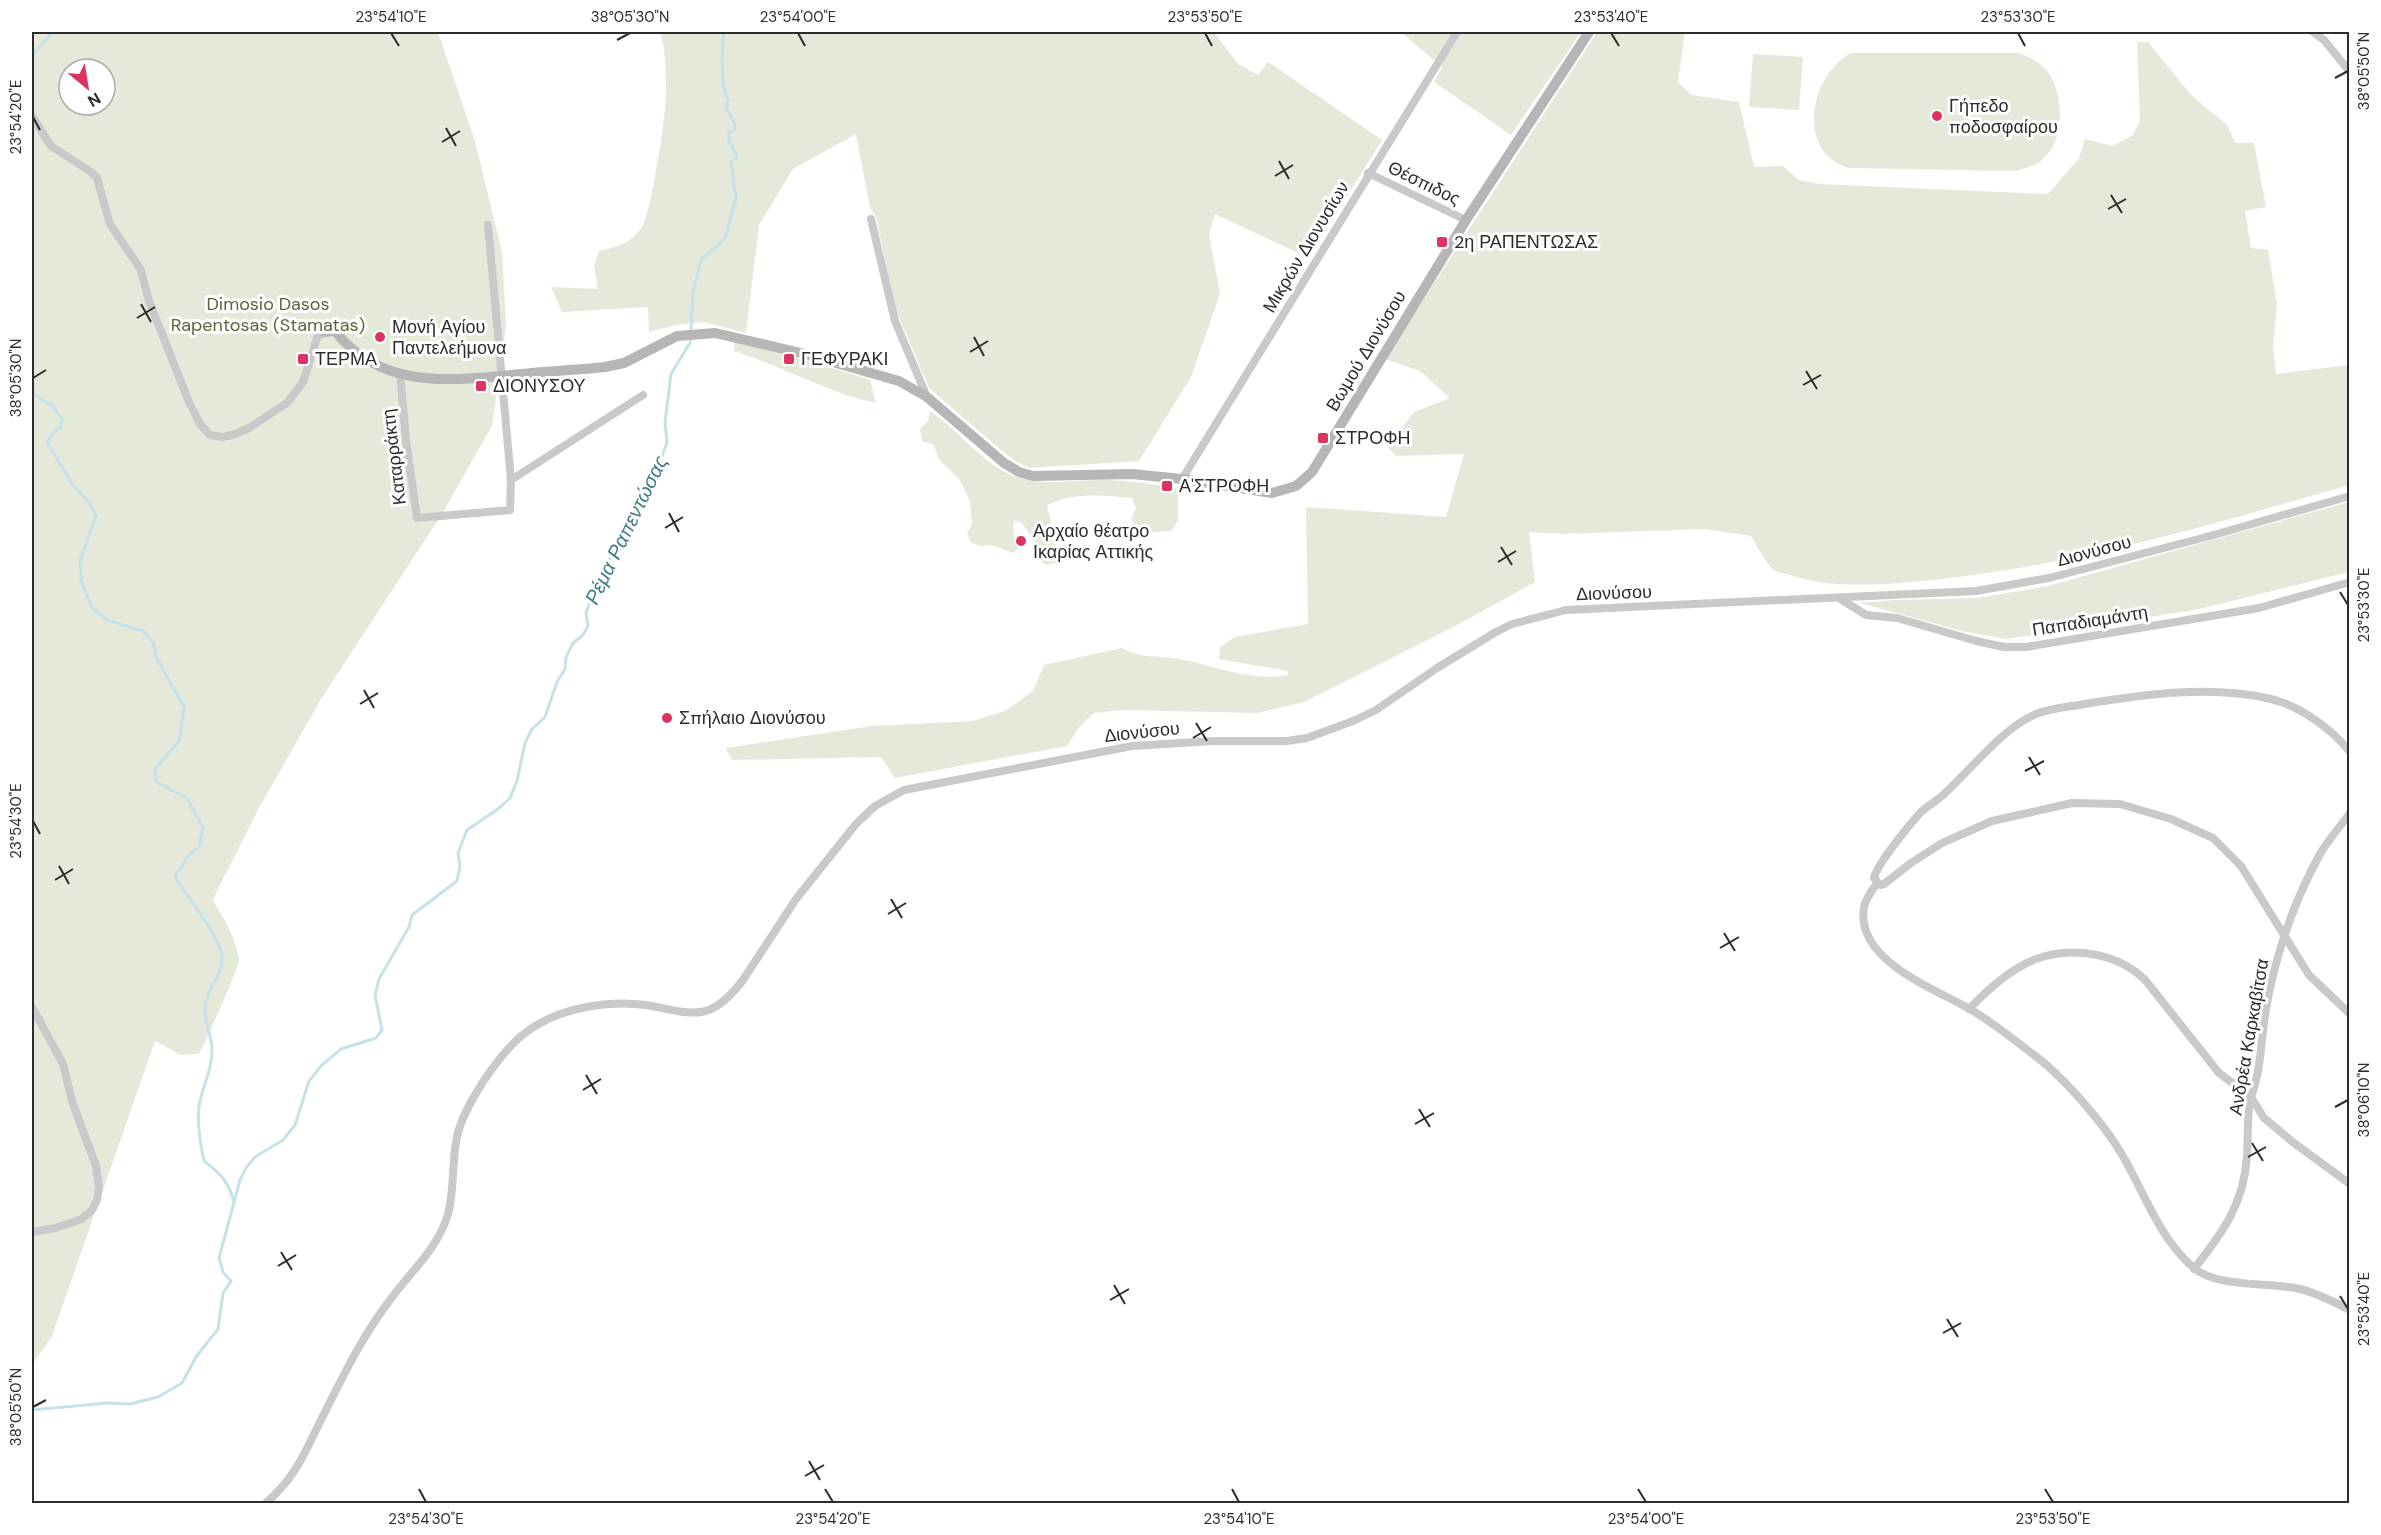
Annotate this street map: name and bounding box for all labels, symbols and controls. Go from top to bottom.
text: 23°54'10"E [355,7,427,27]
text: 38°05'30"N [591,7,669,27]
text: 23°54'00"E [760,7,836,27]
text: 23°53'50"E [1168,7,1242,27]
text: 23°53'40"E [1574,7,1648,27]
text: 23°53'30"E [1980,7,2056,27]
text: 38°05'50"N [2354,32,2374,110]
north arrow [57,57,117,117]
text: 23°54'20"E [6,80,26,154]
text: N [84,88,105,112]
place label: Γήπεδο ποδοσφαίρου [1949,94,2058,139]
marker: Γήπεδο ποδοσφαίρου [1930,109,1944,123]
street label: Θέσπιδος [1384,155,1464,211]
street label: Μικρών Διονυσίων [1257,177,1355,317]
place label: 2η ΡΑΠΕΝΤΩΣΑΣ [1454,230,1598,254]
marker: 2η ΡΑΠΕΝΤΩΣΑΣ [1435,235,1449,249]
street label: Βωμού Διονύσου [1320,286,1412,416]
park label: Dimosio Dasos Rapentosas (Stamatas) [171,292,365,337]
place label: Μονή Αγίου Παντελεήμονα [392,315,506,360]
marker: Μονή Αγίου Παντελεήμονα [373,330,387,344]
text: 38°05'30"N [6,339,26,417]
place label: ΤΕΡΜΑ [315,347,377,371]
place label: ΓΕΦΥΡΑΚΙ [801,347,888,371]
marker: ΤΕΡΜΑ [296,352,310,366]
marker: ΓΕΦΥΡΑΚΙ [782,352,796,366]
place label: ΔΙΟΝΥΣΟΥ [493,374,586,398]
marker: ΔΙΟΝΥΣΟΥ [474,379,488,393]
street label: Καταρράκτη [376,408,412,506]
place label: ΣΤΡΟΦΗ [1335,426,1411,450]
marker: ΣΤΡΟΦΗ [1316,431,1330,445]
water label: Ρέμα Ραπεντώσας [579,451,673,609]
place label: Α'ΣΤΡΟΦΗ [1179,474,1269,498]
marker: Α'ΣΤΡΟΦΗ [1160,479,1174,493]
place label: Αρχαίο θέατρο Ικαρίας Αττικής [1033,519,1154,564]
street label: Διονύσου [2054,530,2134,572]
marker: Αρχαίο θέατρο Ικαρίας Αττικής [1014,534,1028,548]
text: 23°53'30"E [2354,567,2374,643]
street label: Διονύσου [1576,580,1652,606]
street label: Παπαδιαμάντη [2030,600,2150,642]
place label: Σπήλαιο Διονύσου [679,706,826,730]
marker: Σπήλαιο Διονύσου [660,711,674,725]
street label: Διονύσου [1103,716,1181,748]
text: 23°54'30"E [6,783,26,859]
street label: Ανδρέα Καρκαβίτσα [2223,957,2275,1117]
text: 38°06'10"N [2354,1063,2374,1137]
text: 23°53'40"E [2354,1272,2374,1346]
text: 38°05'50"N [6,1368,26,1446]
text: 23°54'30"E [388,1509,464,1529]
text: 23°54'20"E [796,1509,870,1529]
text: 23°54'10"E [1203,1509,1275,1529]
text: 23°54'00"E [1608,1509,1684,1529]
text: 23°53'50"E [2016,1509,2090,1529]

